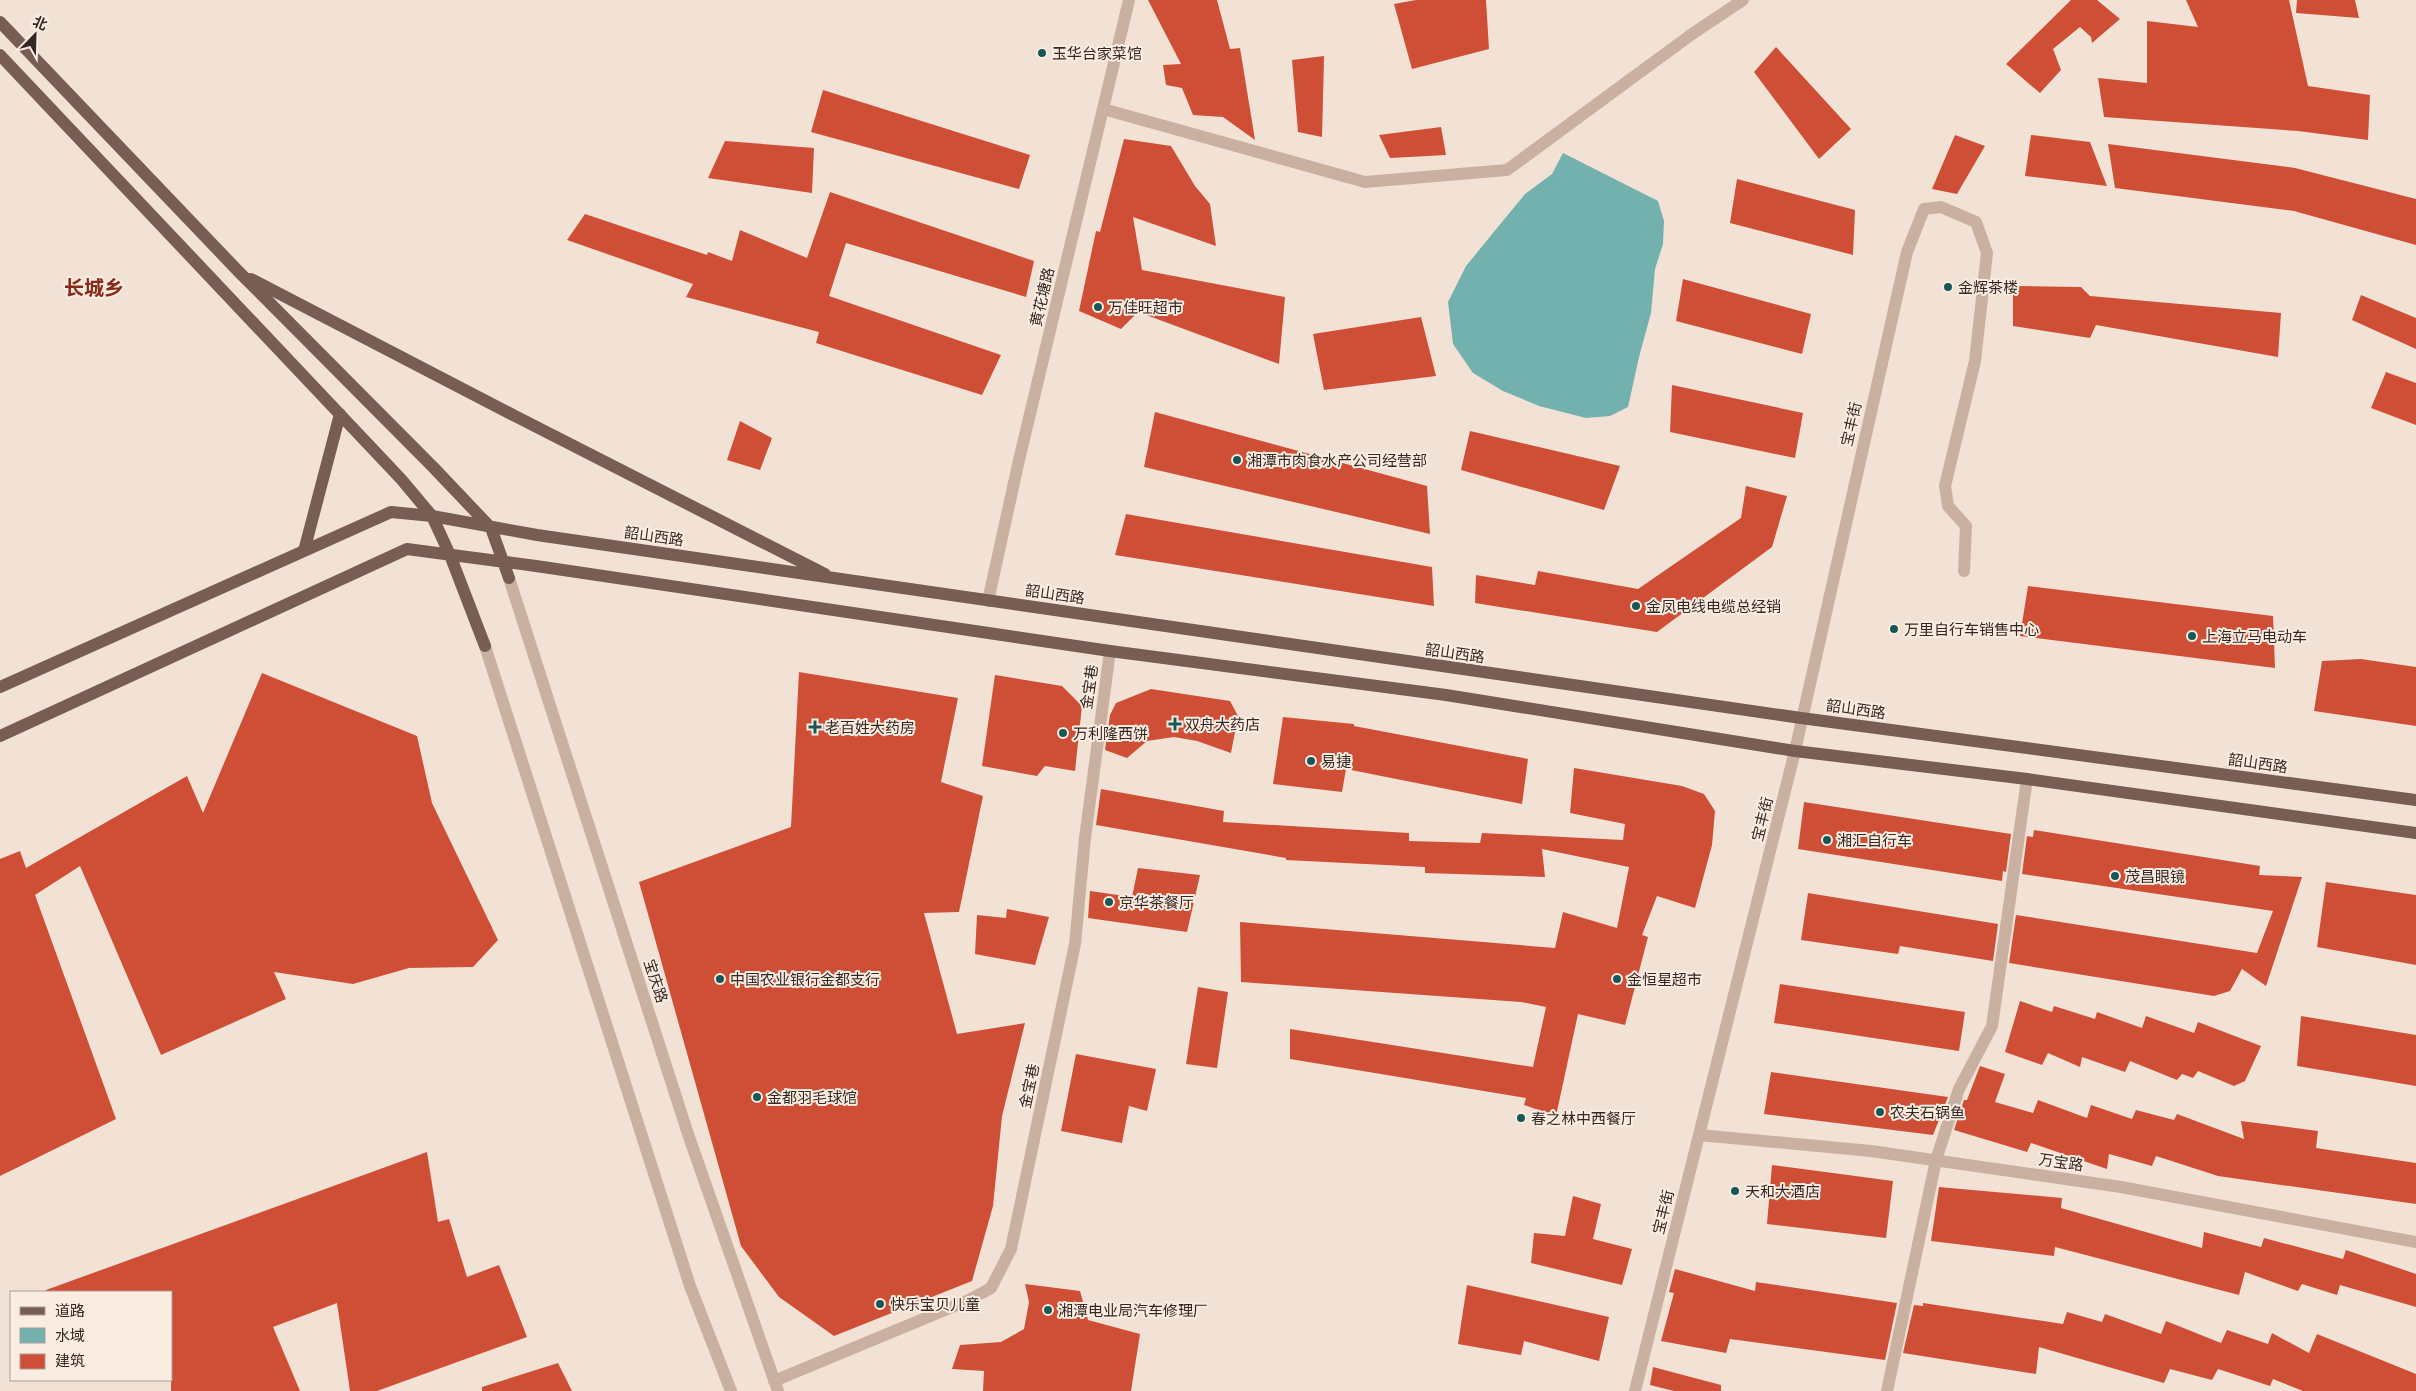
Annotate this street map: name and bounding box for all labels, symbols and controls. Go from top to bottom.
north arrow [10,10,60,60]
text: 北 [30,12,50,34]
place label: 玉华台家菜馆 [1052,44,1142,63]
marker: 玉华台家菜馆 [1036,47,1048,59]
street label: 黄花塘路 [1026,266,1058,328]
district label: 长城乡 [64,275,124,300]
place label: 金辉茶楼 [1958,278,2018,297]
marker: 金辉茶楼 [1942,281,1954,293]
place label: 万佳旺超市 [1108,298,1183,317]
marker: 万佳旺超市 [1092,301,1104,313]
street label: 宝丰街 [1837,400,1865,448]
place label: 湘潭市肉食水产公司经营部 [1247,451,1427,470]
marker: 湘潭市肉食水产公司经营部 [1231,454,1243,466]
street label: 韶山西路 [623,522,685,550]
street label: 韶山西路 [1024,580,1086,608]
place label: 金凤电线电缆总经销 [1646,597,1781,616]
marker: 金凤电线电缆总经销 [1630,600,1642,612]
place label: 万里自行车销售中心 [1904,620,2039,639]
marker: 万里自行车销售中心 [1888,623,1900,635]
place label: 上海立马电动车 [2202,627,2307,646]
marker: 上海立马电动车 [2186,630,2198,642]
street label: 韶山西路 [1424,639,1486,667]
street label: 金宝巷 [1076,663,1102,711]
street label: 韶山西路 [1825,695,1887,723]
place label: 双舟大药店 [1185,715,1260,734]
place label: 老百姓大药房 [825,718,915,737]
marker: 双舟大药店 [1169,718,1181,730]
marker: 老百姓大药房 [809,721,821,733]
place label: 万利隆西饼 [1073,724,1148,743]
marker: 万利隆西饼 [1057,727,1069,739]
street label: 韶山西路 [2227,749,2289,777]
place label: 易捷 [1321,752,1351,771]
marker: 易捷 [1305,755,1317,767]
street label: 宝丰街 [1747,795,1777,843]
place label: 湘汇自行车 [1837,831,1912,850]
marker: 湘汇自行车 [1821,834,1833,846]
place label: 茂昌眼镜 [2125,867,2185,886]
marker: 茂昌眼镜 [2109,870,2121,882]
place label: 京华茶餐厅 [1119,893,1194,912]
marker: 京华茶餐厅 [1103,896,1115,908]
street label: 宝庆路 [640,957,672,1005]
place label: 中国农业银行金都支行 [730,970,880,989]
place label: 金恒星超市 [1627,970,1702,989]
marker: 中国农业银行金都支行 [714,973,726,985]
marker: 金恒星超市 [1611,973,1623,985]
street label: 金宝巷 [1015,1062,1043,1110]
place label: 金都羽毛球馆 [767,1088,857,1107]
marker: 金都羽毛球馆 [751,1091,763,1103]
place label: 农夫石锅鱼 [1890,1103,1965,1122]
marker: 农夫石锅鱼 [1874,1106,1886,1118]
place label: 春之林中西餐厅 [1531,1109,1636,1128]
marker: 春之林中西餐厅 [1515,1112,1527,1124]
street label: 万宝路 [2037,1149,2085,1175]
place label: 天和大酒店 [1745,1182,1820,1201]
marker: 天和大酒店 [1729,1185,1741,1197]
street label: 宝丰街 [1648,1188,1678,1236]
legend [10,1291,172,1381]
place label: 快乐宝贝儿童 [890,1295,980,1314]
marker: 快乐宝贝儿童 [874,1298,886,1310]
text: 道路 [55,1301,85,1320]
place label: 湘潭电业局汽车修理厂 [1058,1301,1208,1320]
marker: 湘潭电业局汽车修理厂 [1042,1304,1054,1316]
text: 水域 [55,1326,85,1345]
text: 建筑 [55,1351,85,1370]

